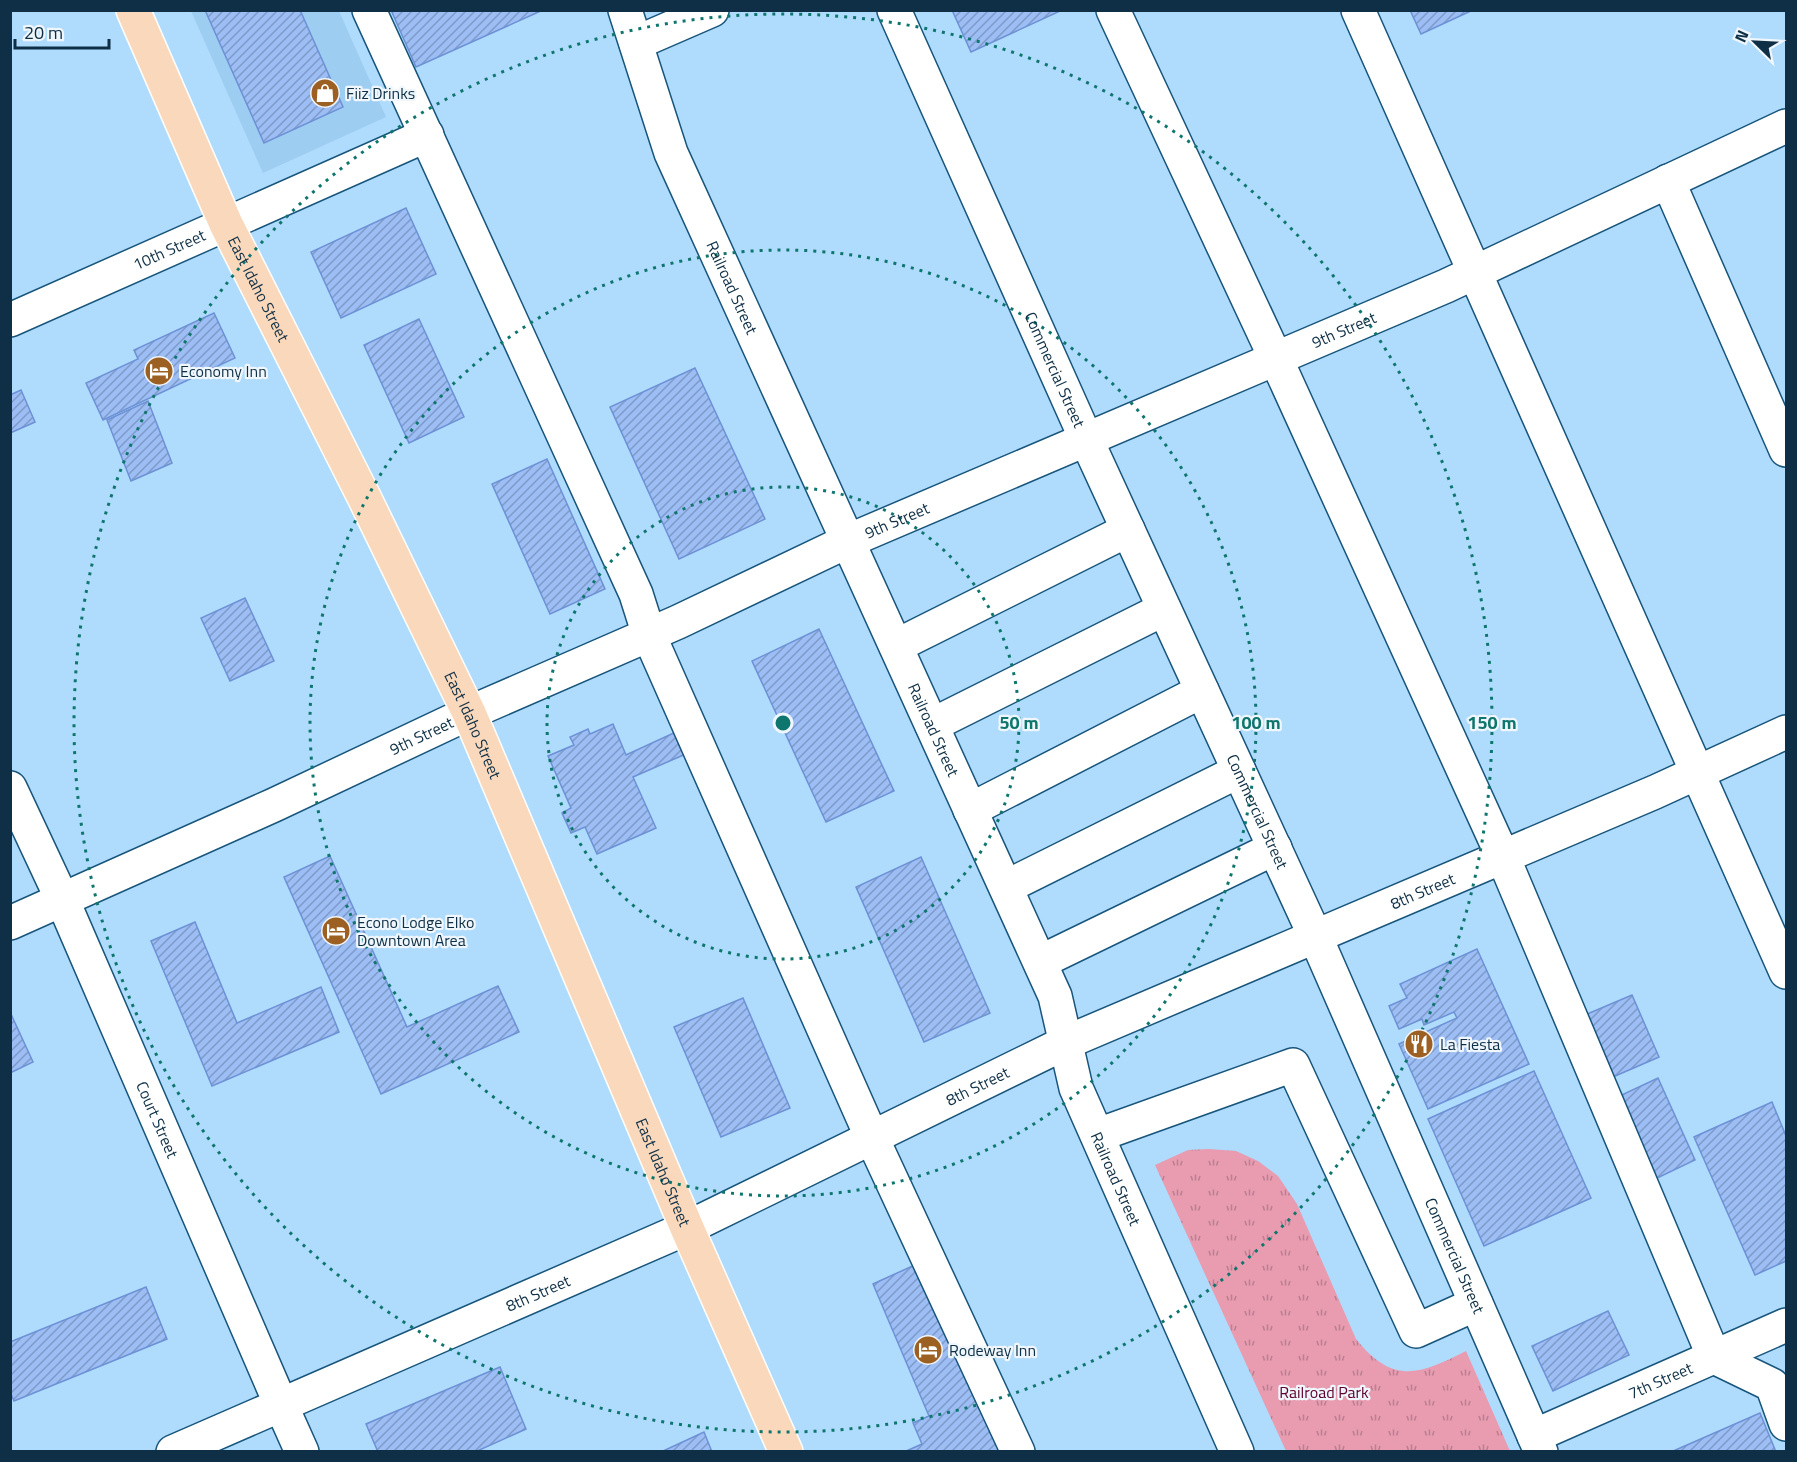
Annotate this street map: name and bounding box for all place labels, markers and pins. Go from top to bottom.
shop icon: Fiiz Drinks [309,77,341,109]
place label: Fiiz Drinks [346,81,415,105]
hotel icon: Economy Inn [143,355,175,387]
place label: Economy Inn [180,359,267,383]
centre of rings [773,713,793,733]
place label: Econo Lodge Elko Downtown Area [357,910,474,952]
hotel icon: Econo Lodge Elko Downtown Area [320,915,352,947]
restaurant icon: La Fiesta [1403,1028,1435,1060]
place label: La Fiesta [1440,1032,1500,1056]
hotel icon: Rodeway Inn [912,1334,944,1366]
place label: Rodeway Inn [949,1338,1036,1362]

